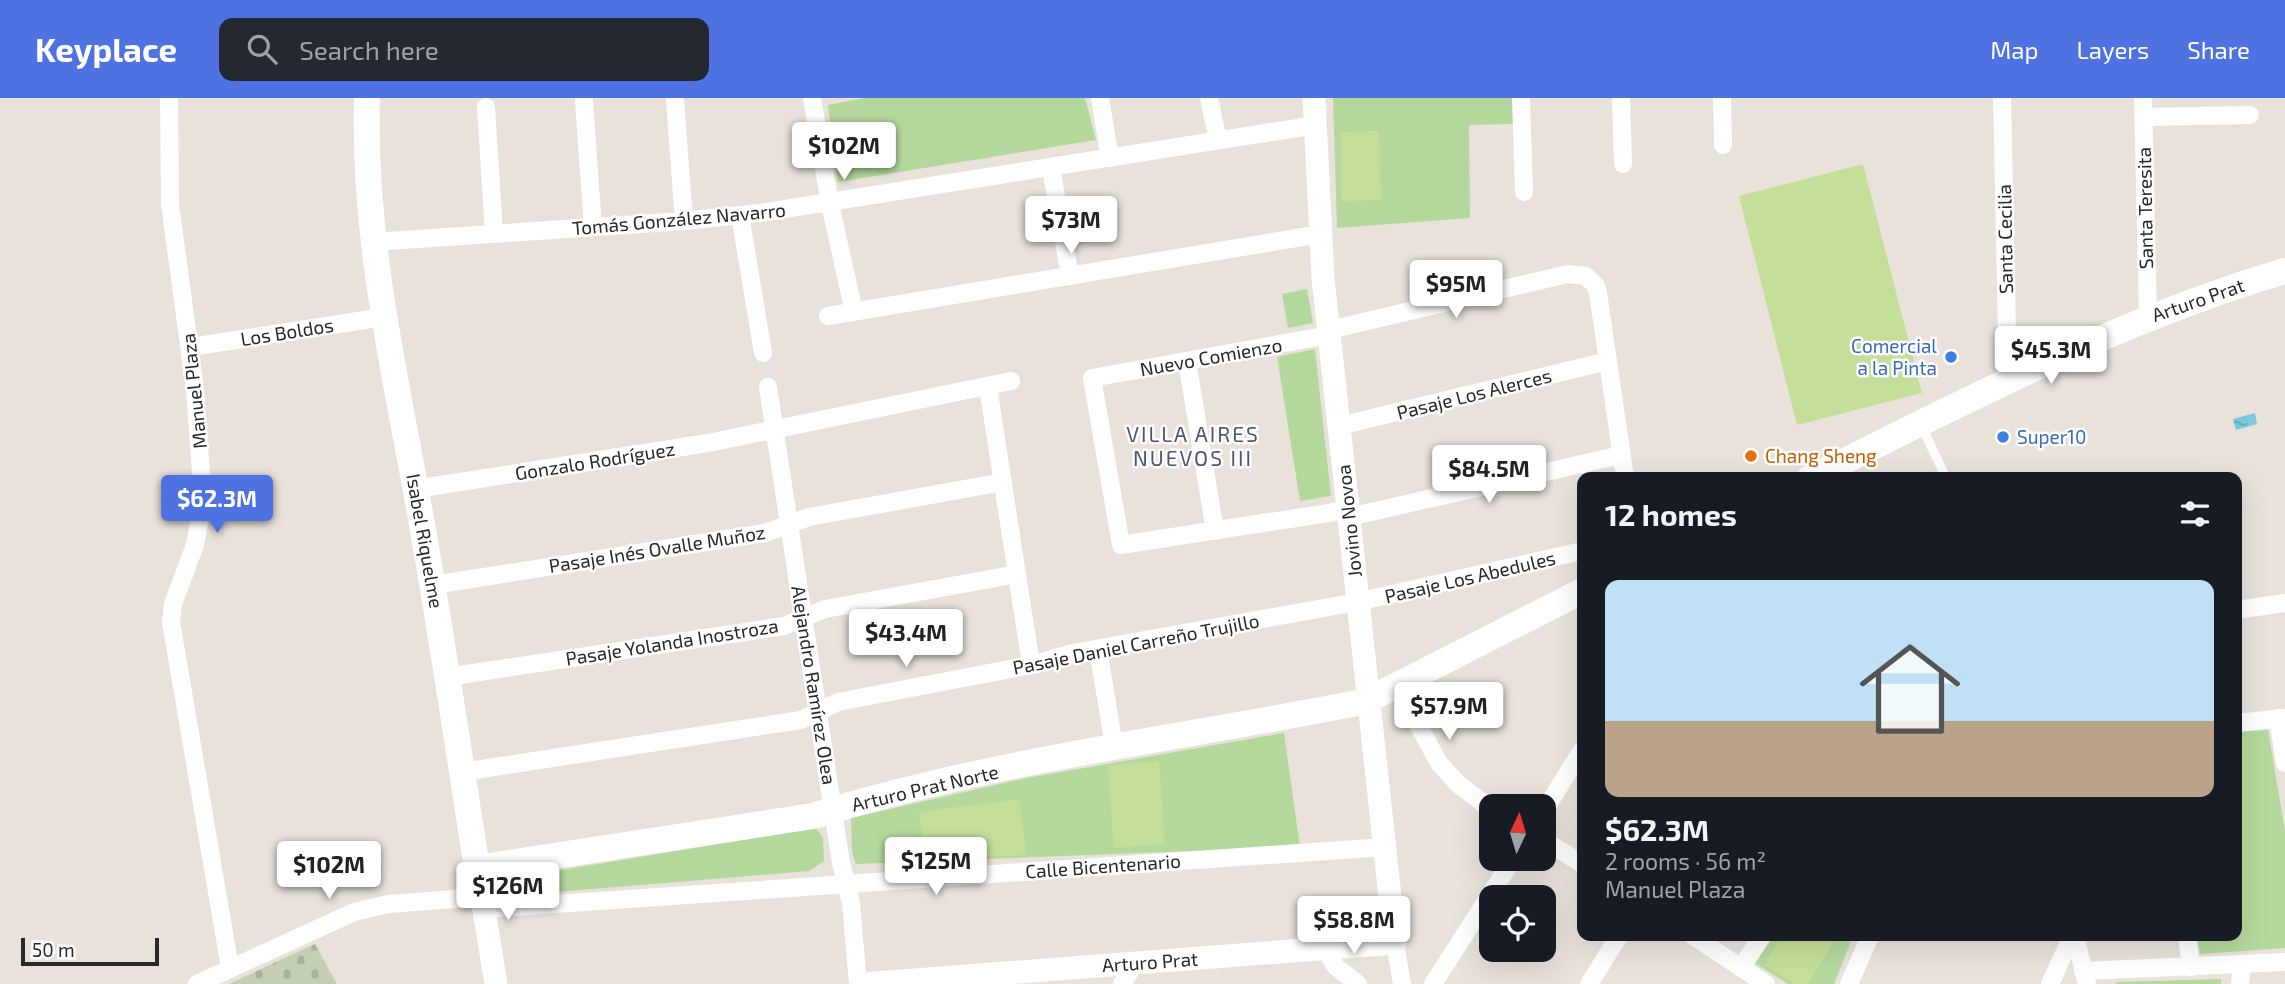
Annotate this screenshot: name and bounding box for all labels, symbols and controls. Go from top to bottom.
search box [219,18,709,81]
text: Keyplace [35,29,177,69]
icon: search [243,30,281,68]
text: Search here [299,34,439,65]
text: Map [1990,35,2038,64]
text: Layers [2076,35,2149,64]
text: Share [2187,35,2250,64]
pin: $102M [795,122,893,182]
text: $102M [808,131,880,159]
street label: Santa Teresita [2132,147,2157,269]
street label: Santa Cecilia [1992,184,2017,294]
pin: $73M [1030,197,1112,256]
street label: Tomás González Navarro [571,198,787,239]
text: $73M [1041,205,1101,233]
pin: $95M [1415,260,1497,320]
text: $95M [1426,269,1486,297]
street label: Arturo Prat [2149,273,2247,326]
street label: Los Boldos [239,313,335,350]
pin: $45.3M [1994,327,2108,386]
street label: Manuel Plaza [176,332,211,450]
street label: Nuevo Comienzo [1138,333,1284,380]
place label: Comercial a la Pinta [1851,334,1937,379]
text: $45.3M [2011,335,2091,363]
marker: Comercial a la Pinta [1943,349,1959,365]
street label: Pasaje Los Alerces [1394,363,1554,424]
district label: VILLA AIRES NUEVOS III [1126,421,1260,470]
place label: Super10 [2017,425,2086,448]
marker: Super10 [1995,429,2011,445]
street label: Gonzalo Rodríguez [513,437,677,485]
place label: Chang Sheng [1765,444,1877,467]
pin: $84.5M [1432,446,1546,505]
marker: Chang Sheng [1743,448,1759,464]
text: $84.5M [1448,454,1530,482]
street label: Jovino Novoa [1331,464,1366,579]
street label: Isabel Riquelme [402,472,449,610]
pin: $62.3M [160,476,274,535]
text: $62.3M [177,484,257,512]
icon: filters [2176,495,2214,533]
text: 12 homes [1605,496,1737,532]
street label: Pasaje Inés Ovalle Muñoz [547,520,767,577]
street label: Pasaje Los Abedules [1382,546,1558,607]
street label: Alejandro Ramírez Olea [787,584,842,786]
street label: Pasaje Daniel Carreño Trujillo [1011,608,1261,679]
pin: $43.4M [849,610,963,669]
street label: Pasaje Yolanda Inostroza [564,613,780,670]
text: $43.4M [865,618,947,646]
icon: home [1847,626,1973,752]
pin: $57.9M [1392,682,1506,742]
text: $57.9M [1410,691,1488,719]
street label: Arturo Prat Norte [849,759,1001,816]
north arrow [1479,794,1556,872]
map controls [1479,794,1556,962]
text: $62.3M [1605,811,1709,847]
pin: $125M [887,838,985,897]
pin: $102M [280,842,378,901]
text: $125M [901,846,971,874]
text: 2 rooms · 56 m² [1605,847,1766,875]
street label: Calle Bicentenario [1024,849,1182,882]
text: $102M [293,850,365,878]
pin: $126M [459,862,557,922]
text: $126M [472,871,544,899]
text: Manuel Plaza [1605,875,1745,903]
button: locate [1479,885,1556,962]
pin: $58.8M [1297,896,1411,956]
text: $58.8M [1313,905,1395,933]
scale bar [21,935,159,967]
text: 50 m [32,938,75,961]
street label: Arturo Prat [1101,947,1199,976]

